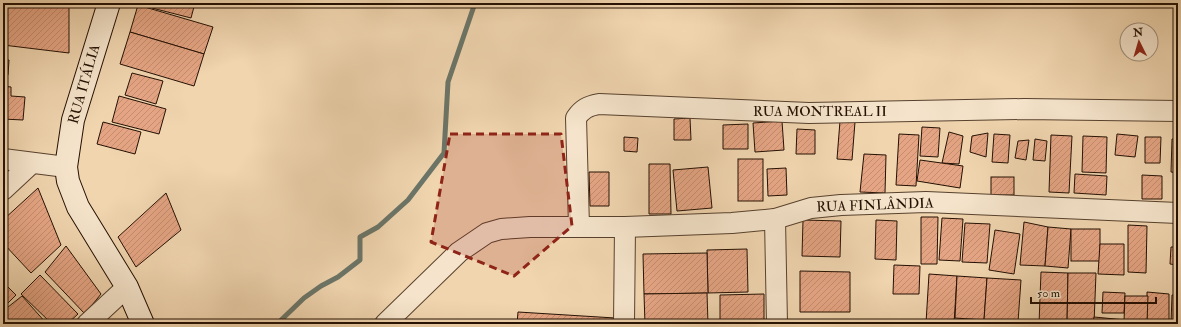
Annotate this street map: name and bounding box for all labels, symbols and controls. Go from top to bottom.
north arrow [1119,22,1159,62]
text: N [1132,26,1145,40]
street label: RUA ITÁLIA [65,42,104,126]
street label: RUA MONTREAL II [753,103,887,120]
street label: RUA FINLÂNDIA [816,194,934,216]
scale bar [1031,279,1156,305]
text: 50 m [1037,286,1061,301]

